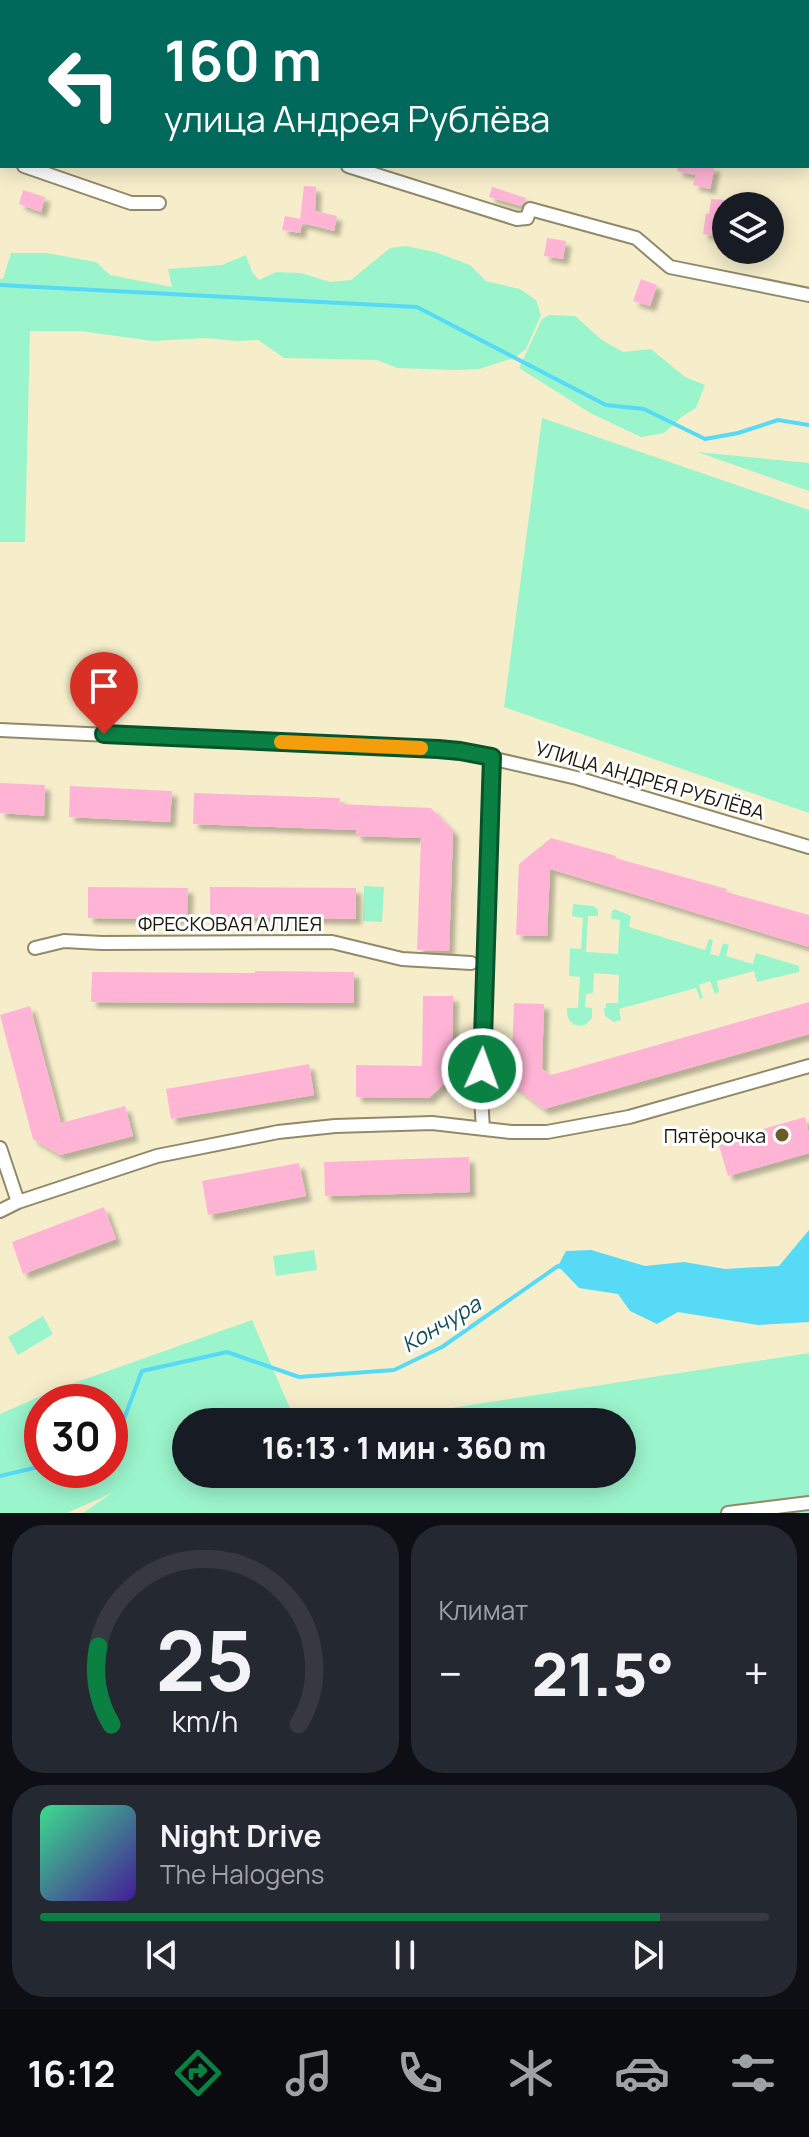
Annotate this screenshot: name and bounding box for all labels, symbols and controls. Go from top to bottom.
text: 160 m [164,21,322,98]
icon: left [32,32,136,136]
text: улица Андрея Рублёва [164,94,550,143]
map controls [712,192,784,264]
button: layers [712,192,784,264]
pin [70,652,138,734]
icon: arrive [82,664,126,708]
street label: УЛИЦА АНДРЕЯ РУБЛЁВА [532,734,768,826]
street label: ФРЕСКОВАЯ АЛЛЕЯ [138,910,322,937]
position arrow [440,1027,524,1111]
place label: Пятёрочка [664,1122,766,1149]
marker: Пятёрочка [773,1126,791,1144]
water label: Кончура [396,1288,488,1359]
speed limit sign: 30 [24,1384,128,1488]
text: 16:13 · 1 мин · 360 m [262,1427,546,1468]
text: Климат [439,1592,528,1628]
text: 25 [156,1602,254,1716]
text: 21.5° [532,1632,674,1714]
text: − [439,1643,462,1703]
text: + [744,1643,769,1703]
text: km/h [172,1702,238,1741]
text: Night Drive [160,1815,322,1856]
text: The Halogens [160,1856,324,1892]
icon: previous [140,1933,184,1977]
icon: pause [383,1933,427,1977]
icon: next [626,1933,670,1977]
icon: directions [170,2045,226,2101]
icon: music [281,2045,337,2101]
icon: phone [392,2045,448,2101]
icon: climate [503,2045,559,2101]
icon: car [614,2045,670,2101]
icon: filters [725,2045,781,2101]
text: 16:12 [28,2049,115,2098]

